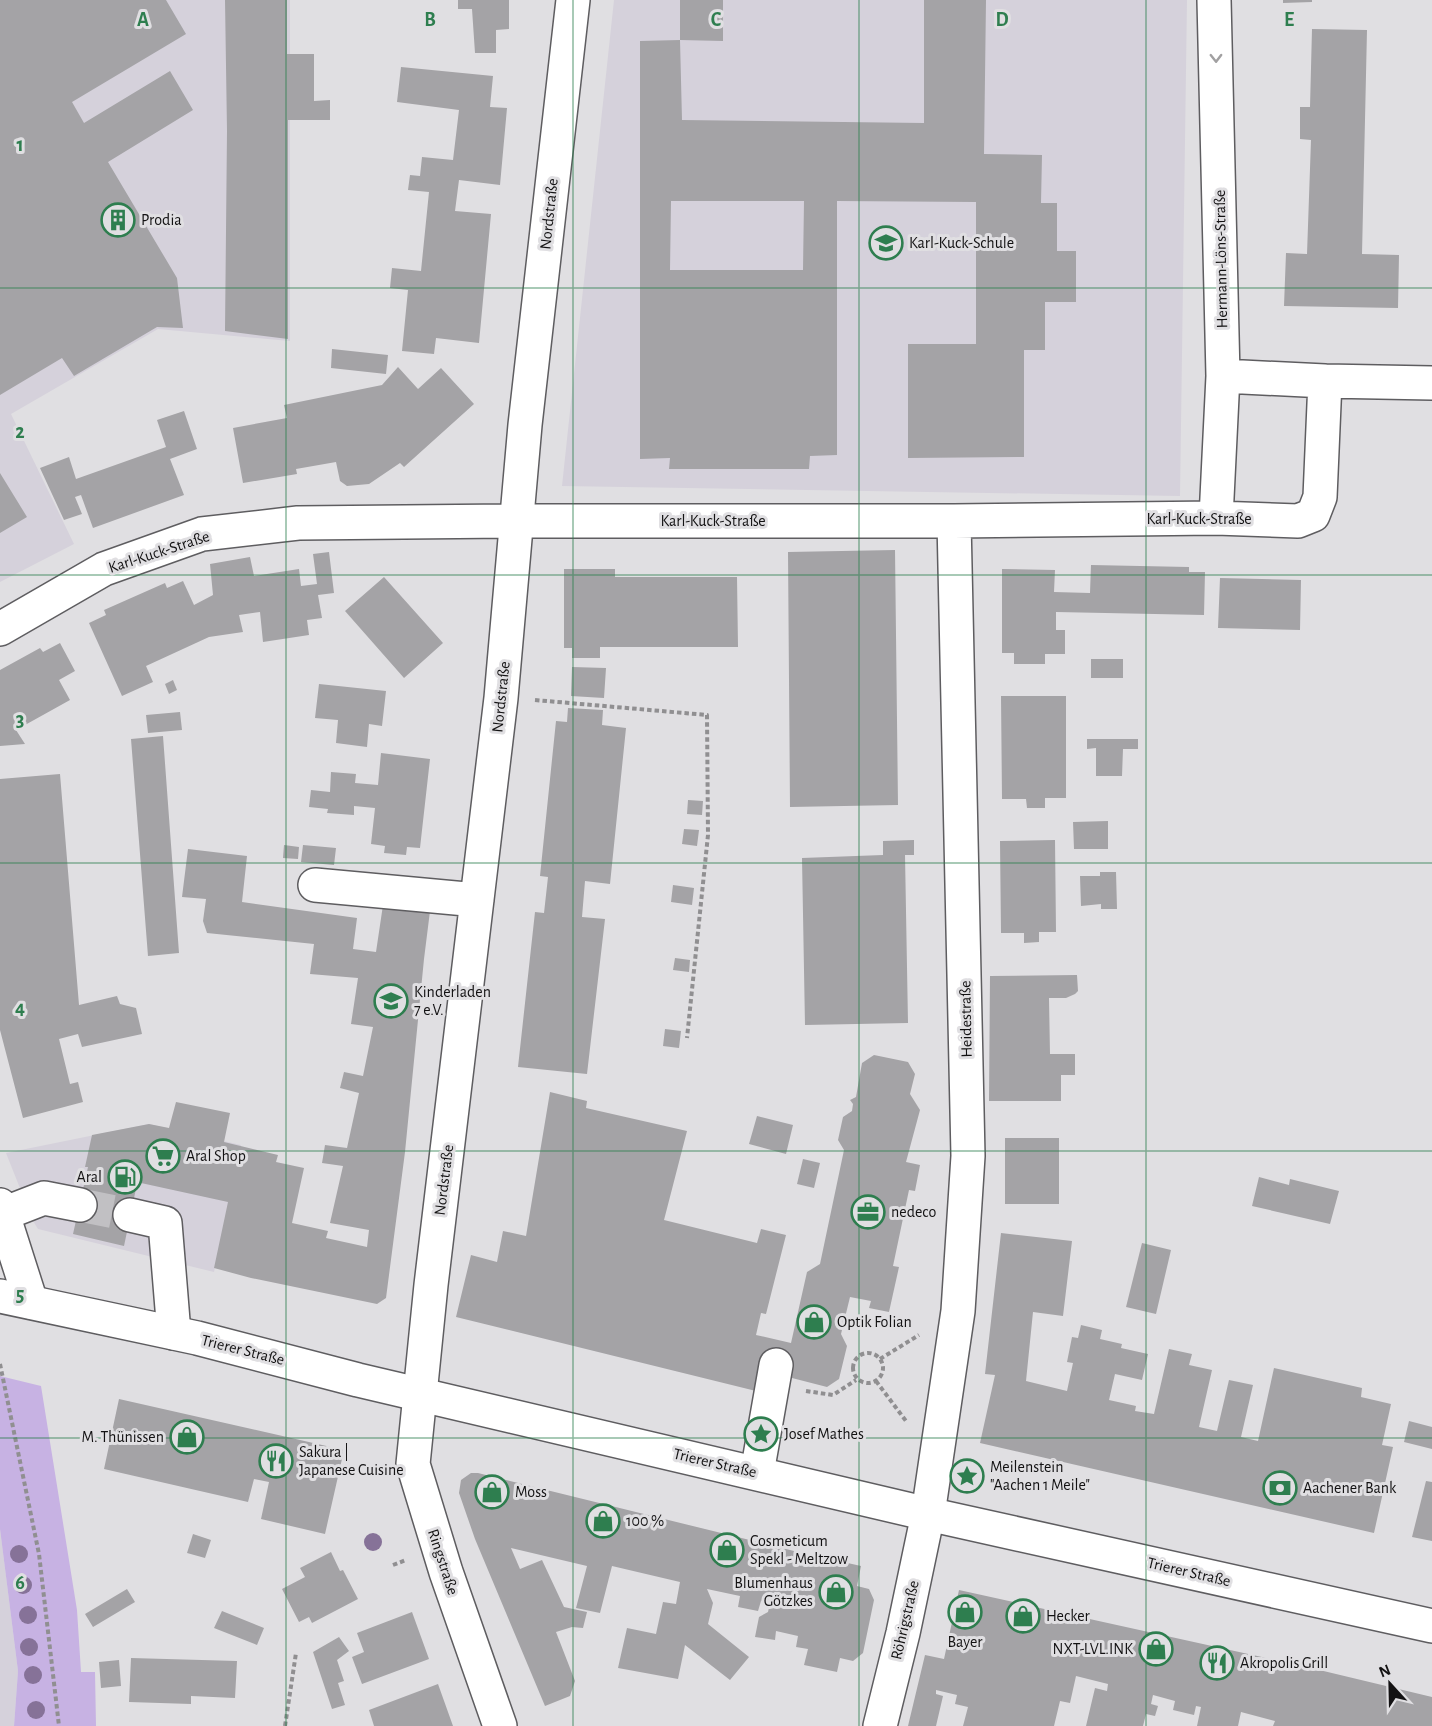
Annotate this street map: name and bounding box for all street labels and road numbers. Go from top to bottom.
street label: Nordstraße [537,178,561,250]
street label: Hermann-Löns-Straße [1212,190,1230,328]
street label: Karl-Kuck-Straße [1146,511,1252,527]
street label: Karl-Kuck-Straße [660,513,766,529]
street label: Karl-Kuck-Straße [106,528,212,576]
street label: Nordstraße [489,661,513,733]
street label: Heidestraße [957,980,975,1058]
street label: Nordstraße [432,1144,456,1216]
street label: Trierer Straße [200,1332,286,1368]
street label: Trierer Straße [672,1446,758,1480]
street label: Ringstraße [425,1527,461,1597]
street label: Trierer Straße [1146,1555,1232,1589]
street label: Röhrigstraße [888,1579,922,1661]

